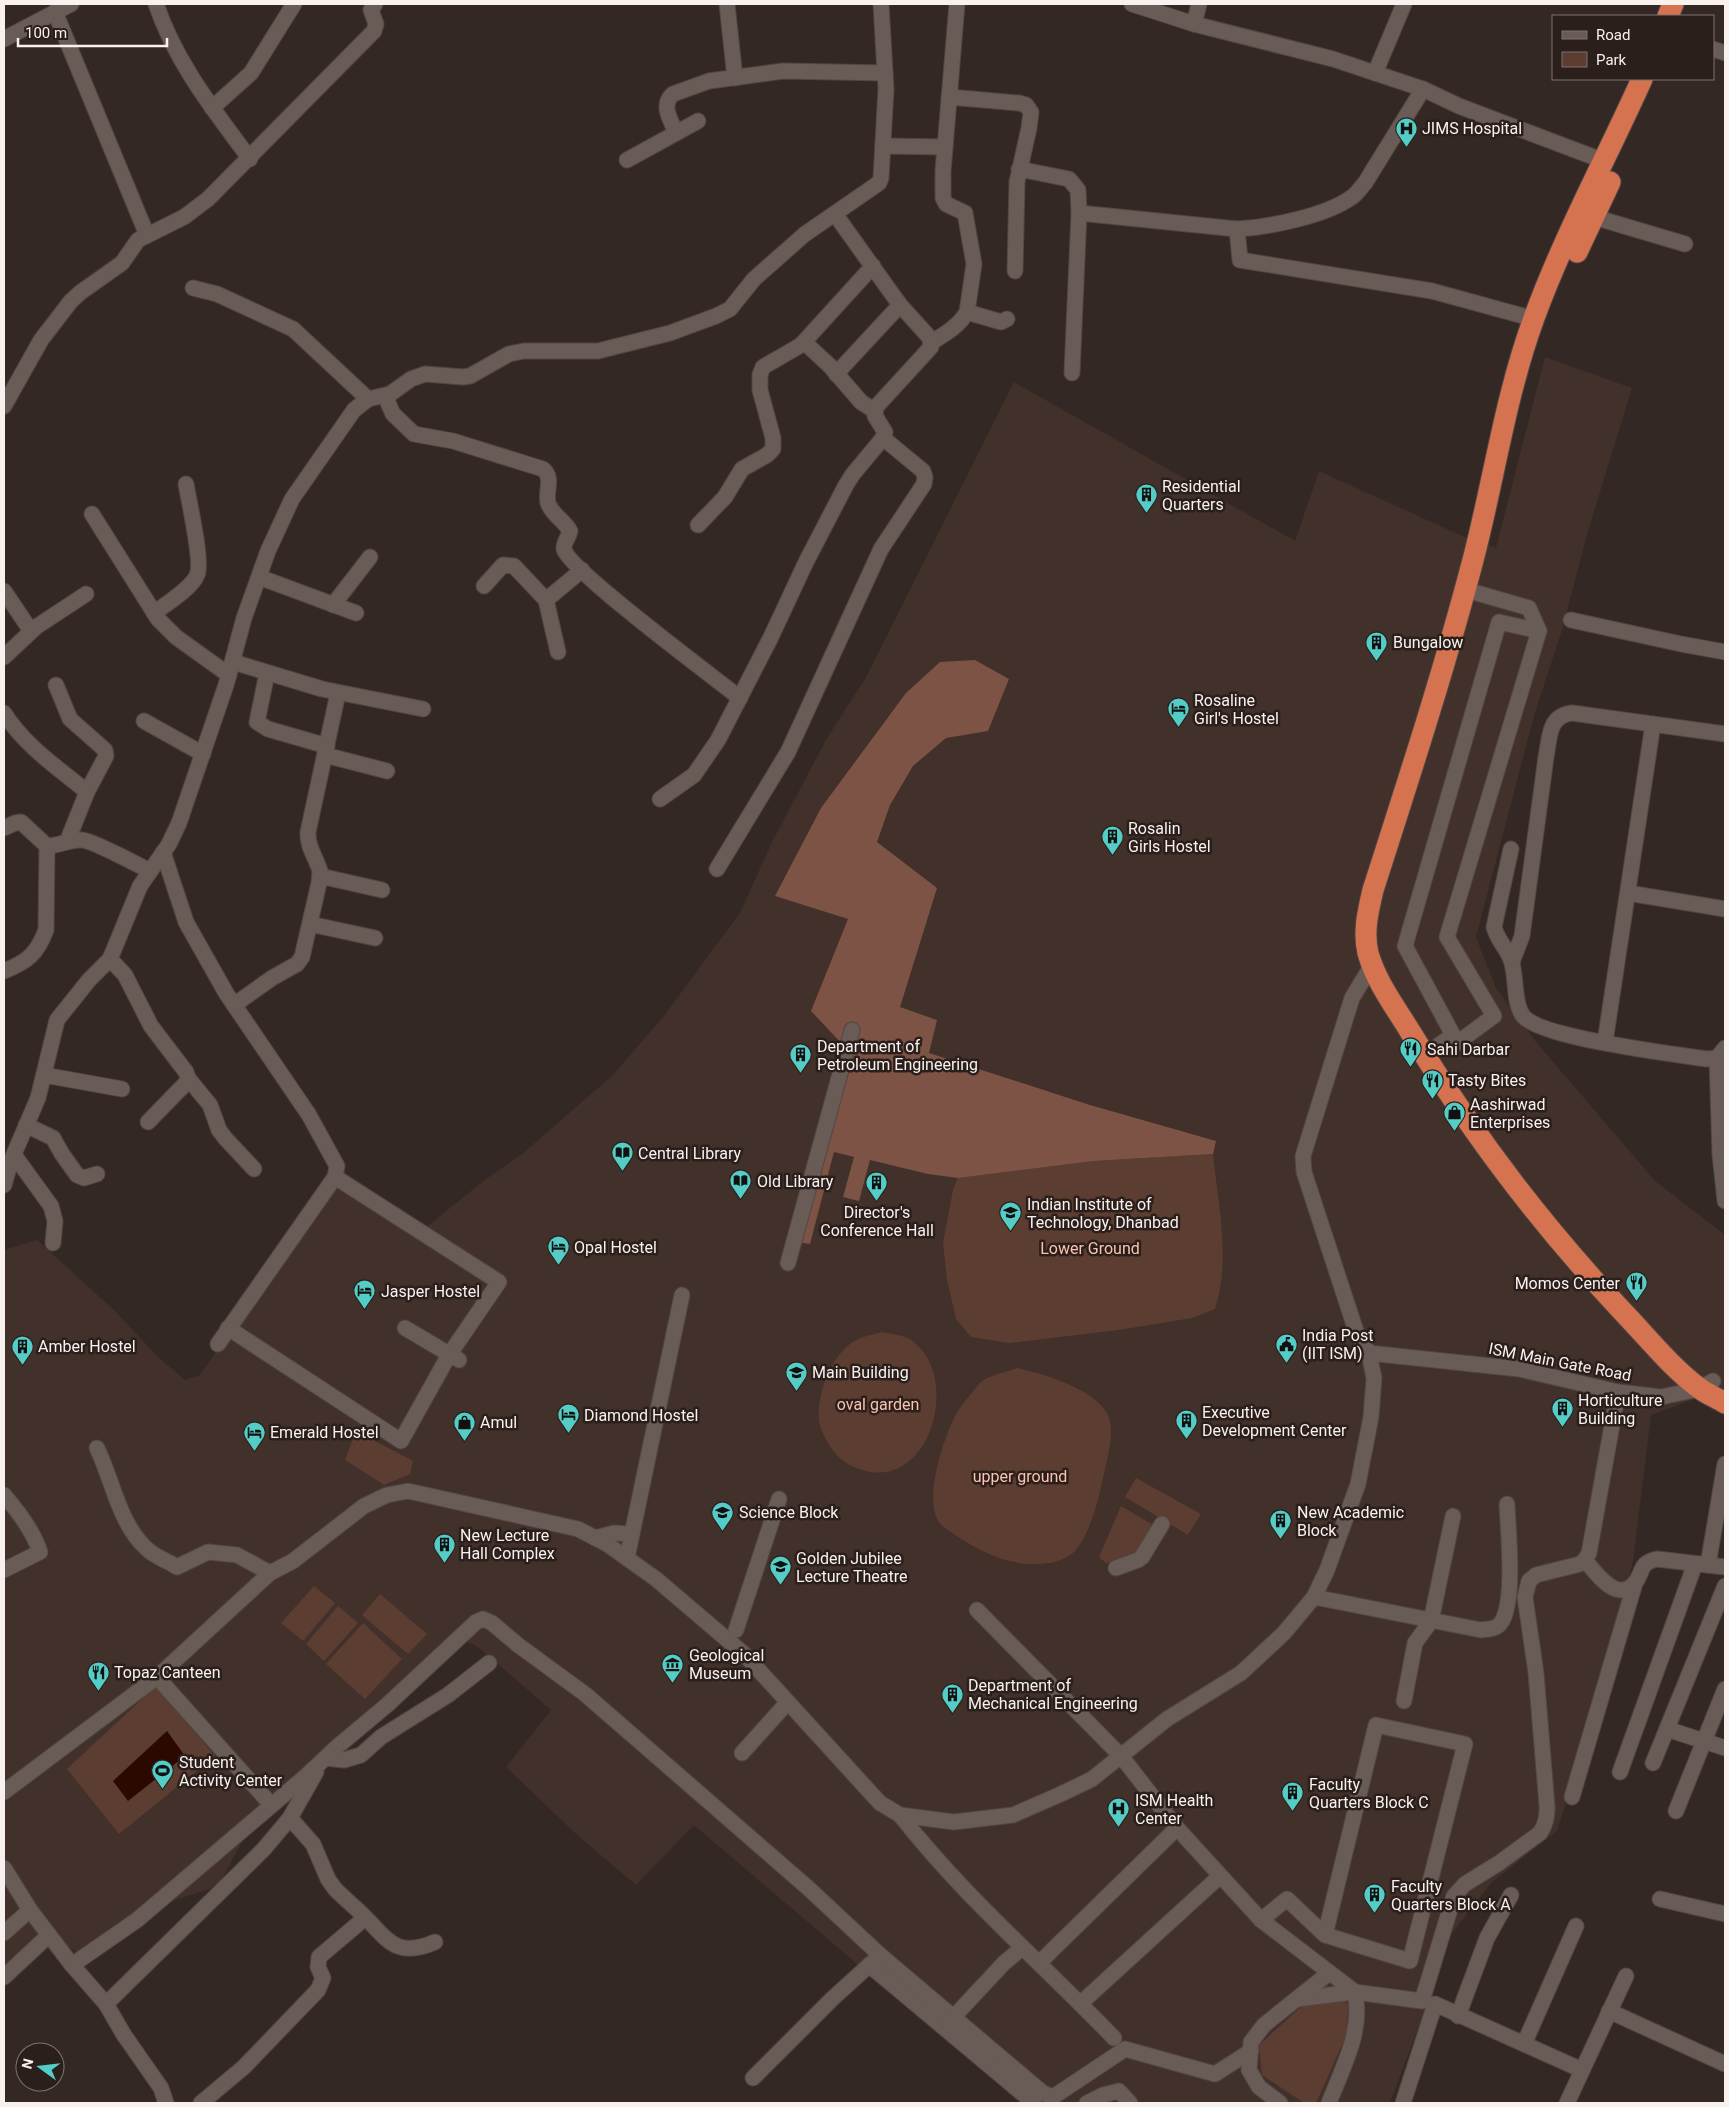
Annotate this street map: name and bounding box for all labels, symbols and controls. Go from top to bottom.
scale bar [18,15,166,47]
legend [1552,15,1714,80]
text: 100 m [25,24,67,42]
text: Road [1596,26,1630,44]
text: Park [1596,51,1627,69]
hospital icon: JIMS Hospital [1394,116,1418,147]
place label: JIMS Hospital [1422,119,1522,138]
place label: Residential Quarters [1162,477,1241,514]
building icon: Residential Quarters [1134,483,1158,514]
building icon: Bungalow [1365,630,1389,661]
place label: Bungalow [1393,633,1463,652]
place label: Rosaline Girl's Hostel [1194,691,1279,728]
hotel icon: Rosaline Girl's Hostel [1166,697,1190,728]
place label: Rosalin Girls Hostel [1128,819,1211,856]
building icon: Rosalin Girls Hostel [1100,825,1124,856]
place label: Department of Petroleum Engineering [817,1037,978,1074]
restaurant icon: Sahi Darbar [1399,1037,1423,1068]
place label: Sahi Darbar [1427,1040,1510,1059]
building icon: Department of Petroleum Engineering [789,1043,813,1074]
restaurant icon: Tasty Bites [1420,1068,1444,1099]
place label: Tasty Bites [1448,1071,1526,1090]
place label: Aashirwad Enterprises [1470,1095,1550,1132]
shop icon: Aashirwad Enterprises [1442,1101,1466,1132]
library icon: Central Library [610,1141,634,1172]
place label: Central Library [638,1144,742,1163]
library icon: Old Library [729,1169,753,1200]
building icon: Director's Conference Hall [865,1171,889,1202]
place label: Old Library [757,1172,834,1191]
place label: Indian Institute of Technology, Dhanbad [1027,1195,1179,1232]
school or university icon: Indian Institute of Technology, Dhanbad [999,1201,1023,1232]
place label: Director's Conference Hall [820,1203,934,1240]
hotel icon: Opal Hostel [546,1235,570,1266]
place label: Opal Hostel [574,1238,657,1257]
park label: Lower Ground [1040,1239,1140,1258]
restaurant icon: Momos Center [1624,1271,1648,1302]
place label: Momos Center [1515,1274,1621,1293]
hotel icon: Jasper Hostel [353,1279,377,1310]
place label: Jasper Hostel [381,1282,480,1301]
place label: India Post (IIT ISM) [1302,1326,1373,1363]
public building icon: India Post (IIT ISM) [1274,1332,1298,1363]
building icon: Amber Hostel [10,1334,34,1365]
place label: Amber Hostel [38,1337,136,1356]
street label: ISM Main Gate Road [1487,1339,1633,1385]
school or university icon: Main Building [784,1360,808,1391]
place label: Main Building [812,1363,909,1382]
place label: Horticulture Building [1578,1391,1662,1428]
park label: oval garden [837,1395,919,1414]
building icon: Horticulture Building [1550,1397,1574,1428]
hotel icon: Diamond Hostel [556,1403,580,1434]
place label: Executive Development Center [1202,1403,1347,1440]
place label: Diamond Hostel [584,1406,698,1425]
building icon: Executive Development Center [1174,1409,1198,1440]
shop icon: Amul [452,1410,476,1441]
place label: Amul [480,1413,517,1432]
hotel icon: Emerald Hostel [242,1420,266,1451]
place label: Emerald Hostel [270,1423,379,1442]
park label: upper ground [973,1467,1067,1486]
school or university icon: Science Block [711,1500,735,1531]
place label: Science Block [739,1503,839,1522]
place label: New Academic Block [1297,1503,1404,1540]
building icon: New Academic Block [1269,1509,1293,1540]
place label: New Lecture Hall Complex [460,1526,555,1563]
building icon: New Lecture Hall Complex [432,1532,456,1563]
place label: Golden Jubilee Lecture Theatre [796,1549,907,1586]
school or university icon: Golden Jubilee Lecture Theatre [768,1555,792,1586]
place label: Geological Museum [689,1646,764,1683]
museum icon: Geological Museum [661,1652,685,1683]
restaurant icon: Topaz Canteen [86,1660,110,1691]
place label: Topaz Canteen [114,1663,220,1682]
place label: Department of Mechanical Engineering [968,1676,1138,1713]
building icon: Department of Mechanical Engineering [940,1682,964,1713]
place label: Student Activity Center [179,1753,283,1790]
sports icon: Student Activity Center [151,1759,175,1790]
place label: Faculty Quarters Block C [1309,1775,1429,1812]
building icon: Faculty Quarters Block C [1281,1781,1305,1812]
place label: ISM Health Center [1135,1791,1213,1828]
hospital icon: ISM Health Center [1107,1797,1131,1828]
place label: Faculty Quarters Block A [1391,1877,1511,1914]
building icon: Faculty Quarters Block A [1363,1883,1387,1914]
north arrow [15,2042,65,2092]
text: N [18,2057,36,2070]

